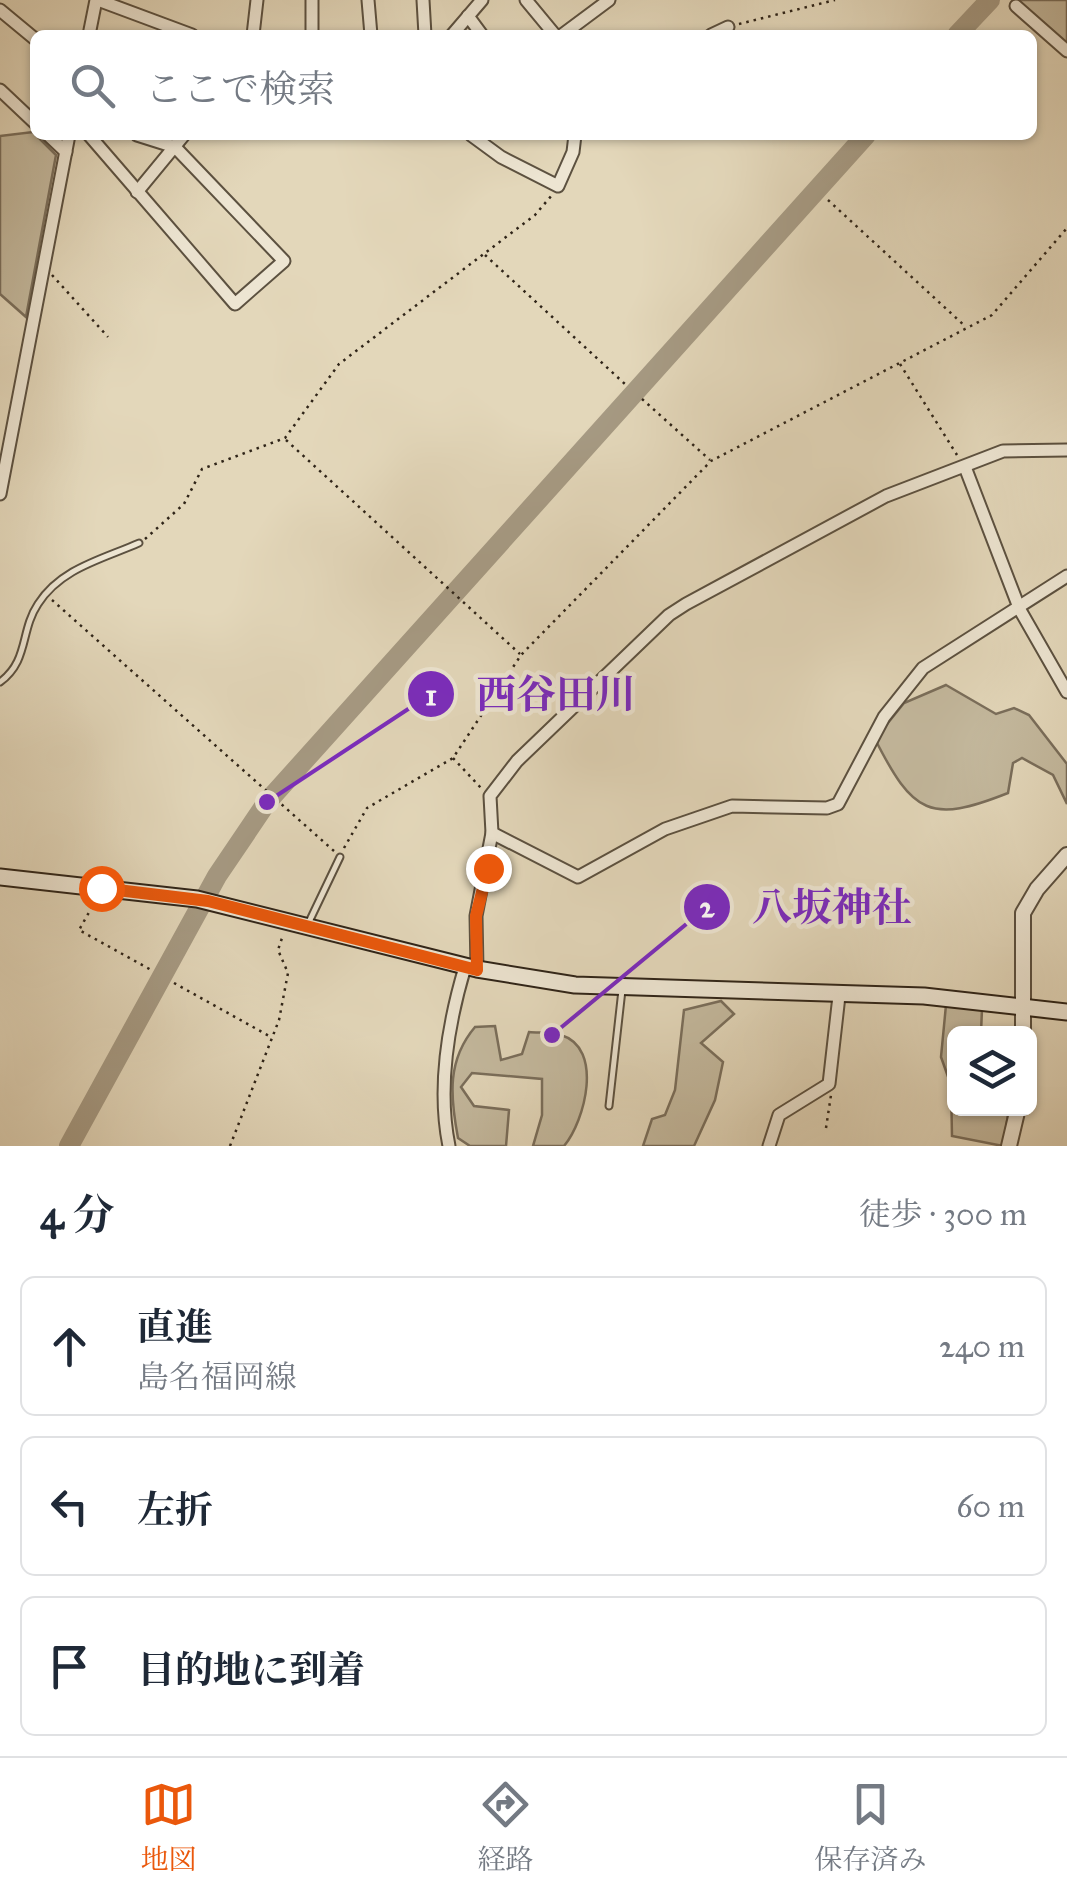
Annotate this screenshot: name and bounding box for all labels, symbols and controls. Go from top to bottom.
search box [30,30,1037,140]
icon: search [65,58,120,113]
text: ここで検索 [145,66,335,112]
callout: 西谷田川 [406,659,656,729]
text: 西谷田川 [476,670,636,719]
text: 1 [425,677,437,713]
route end [466,846,512,892]
route start [79,866,125,912]
callout: 八坂神社 [682,872,932,942]
text: 八坂神社 [752,883,912,932]
text: 2 [700,889,716,925]
map controls [947,1026,1037,1116]
button: layers [947,1026,1037,1116]
text: 4 分 [40,1189,114,1241]
text: 徒歩 · 300 m [858,1195,1027,1234]
text: 直進 [137,1304,213,1350]
icon: ahead [42,1319,97,1374]
text: 240 m [939,1327,1025,1366]
text: 島名福岡線 [137,1358,297,1397]
icon: left [42,1479,97,1534]
text: 左折 [137,1487,213,1533]
text: 60 m [956,1487,1025,1526]
icon: arrive [42,1639,97,1694]
text: 目的地に到着 [137,1647,365,1693]
tab: 地図 [140,1777,197,1877]
tab: 経路 [477,1777,534,1877]
tab: 保存済み [814,1777,927,1877]

